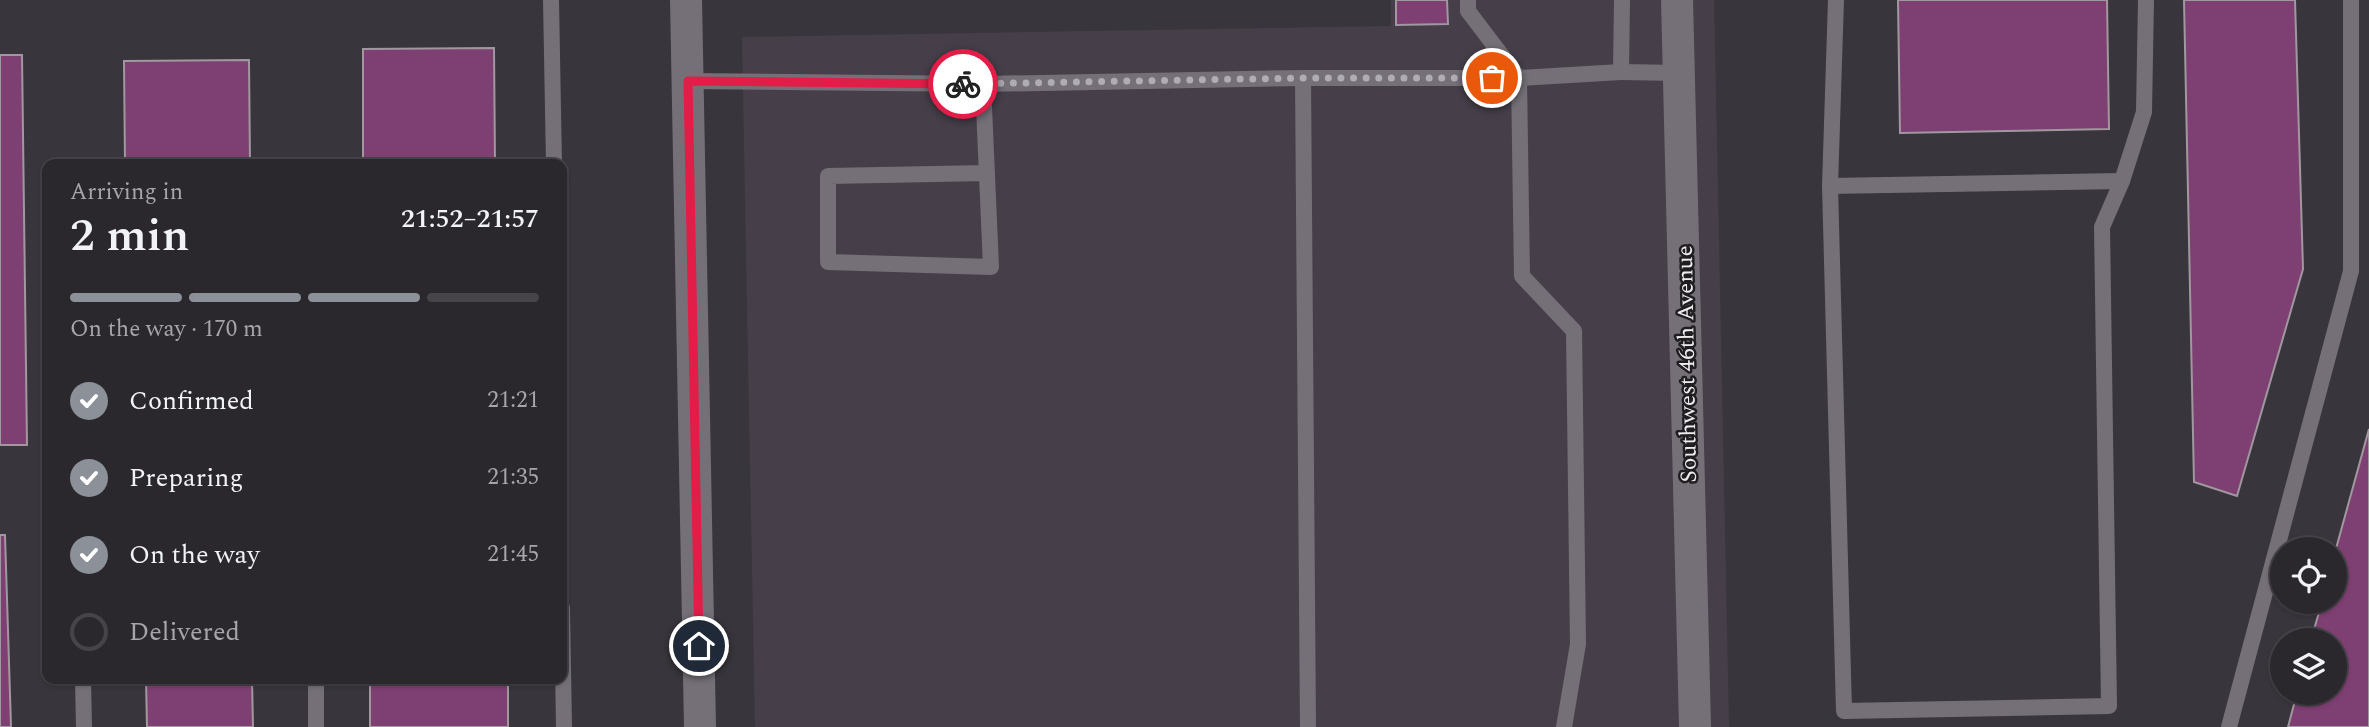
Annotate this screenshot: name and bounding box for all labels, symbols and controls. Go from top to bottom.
pin [1462,48,1522,108]
courier [928,49,998,119]
icon: bag [1473,59,1511,97]
icon: bike [944,65,982,103]
text: Arriving in [70,175,183,210]
text: 21:52–21:57 [401,199,539,239]
text: 2 min [70,201,189,271]
street label: Southwest 46th Avenue [1668,245,1707,483]
text: On the way · 170 m [70,312,263,347]
text: Confirmed [129,381,254,421]
icon: check [70,382,108,420]
text: 21:21 [487,383,539,418]
text: Preparing [129,458,243,498]
icon: check [70,459,108,497]
text: 21:35 [487,460,539,495]
text: On the way [129,535,260,575]
icon: check [70,536,108,574]
text: 21:45 [487,537,539,572]
map controls [2270,537,2347,705]
button: locate [2270,537,2347,614]
text: Delivered [129,612,240,652]
pin [669,616,729,676]
icon: home [680,627,718,665]
button: layers [2270,628,2347,705]

